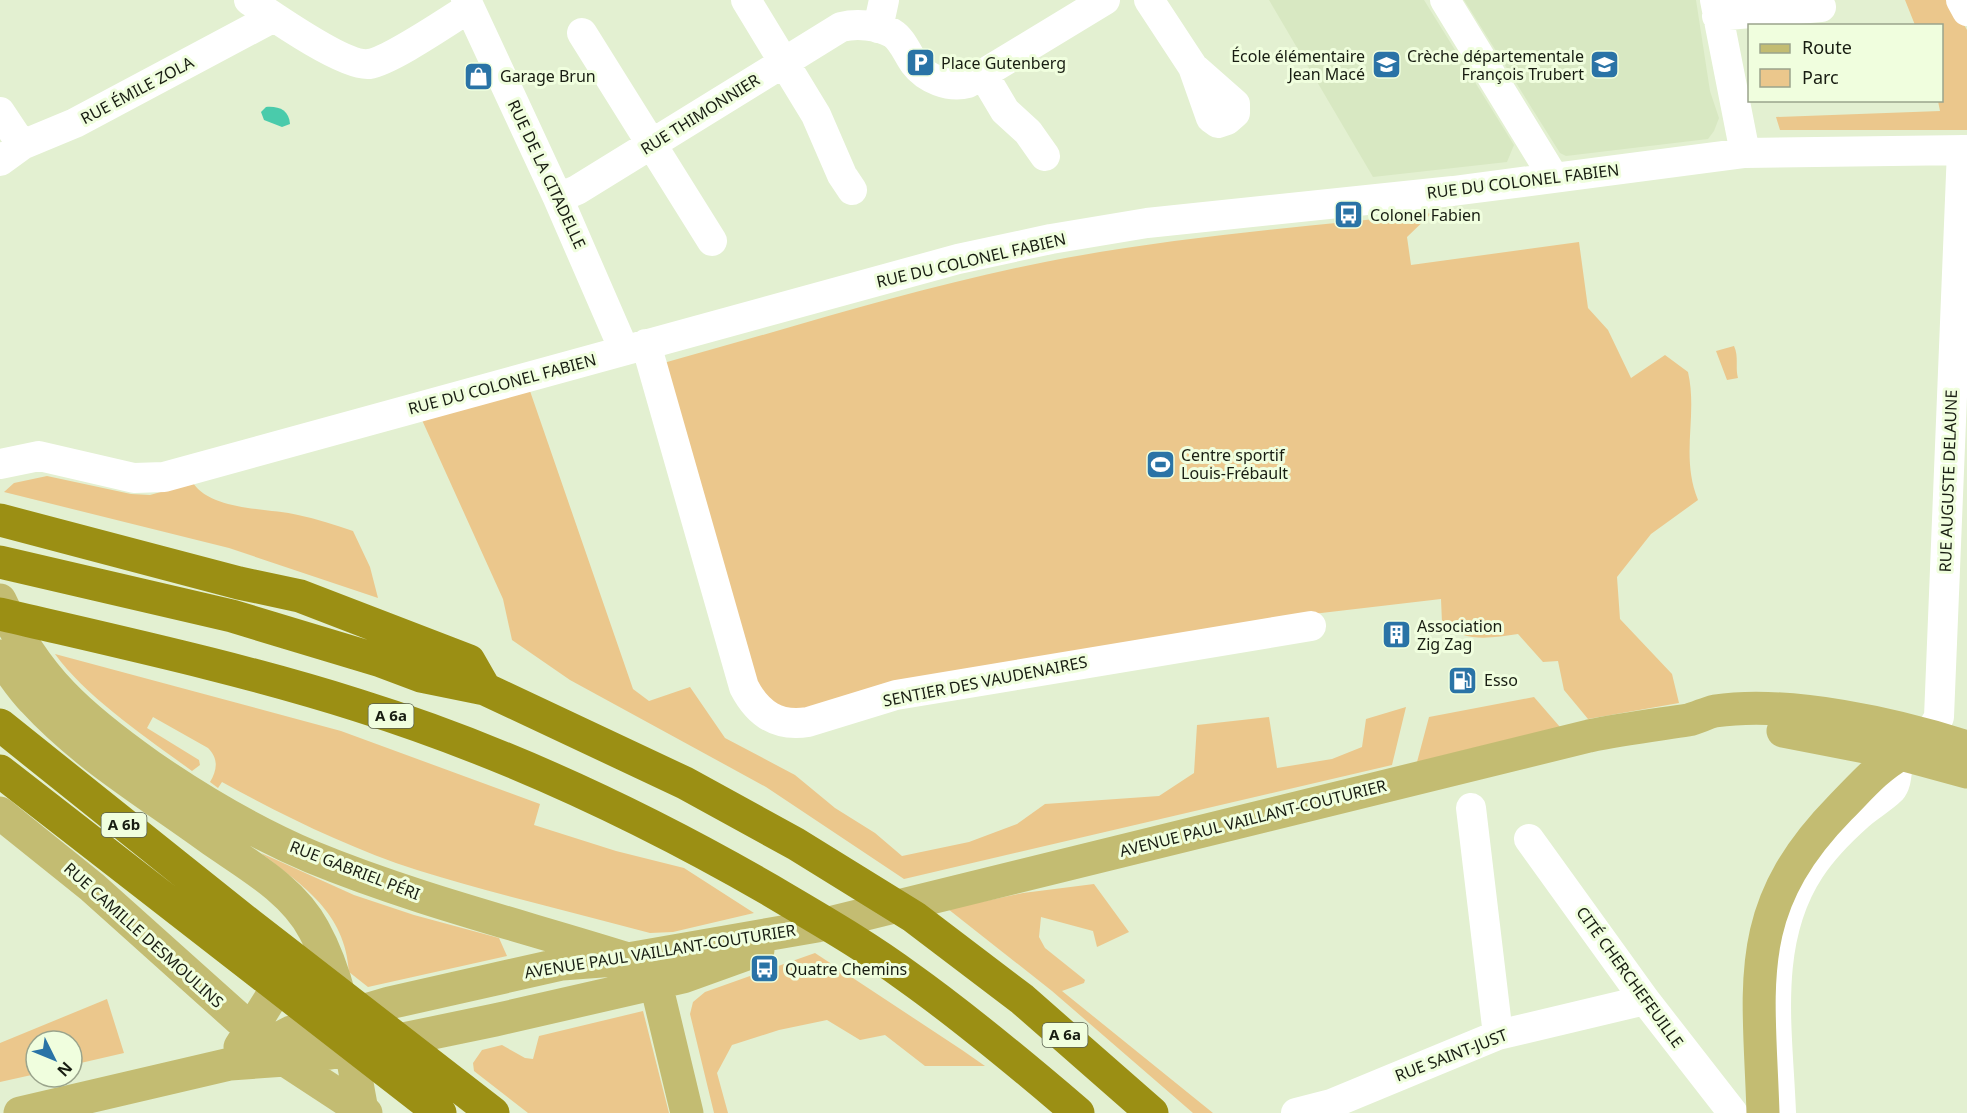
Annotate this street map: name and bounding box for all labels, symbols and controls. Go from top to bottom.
legend [1748,24,1943,102]
text: Route [1802,35,1852,59]
place label: École élémentaire Jean Macé [1231,45,1365,85]
place label: Crèche départementale François Trubert [1407,45,1584,85]
parking icon: Place Gutenberg [904,47,936,79]
school or university icon: École élémentaire Jean Macé [1370,49,1402,81]
school or university icon: Crèche départementale François Trubert [1589,49,1621,81]
street label: RUE ÉMILE ZOLA [77,51,198,129]
place label: Place Gutenberg [941,52,1066,74]
shop icon: Garage Brun [463,60,495,92]
place label: Garage Brun [500,65,596,87]
text: Parc [1802,65,1839,89]
street label: RUE THIMONNIER [636,68,764,159]
street label: RUE DE LA CITADELLE [503,96,591,252]
street label: RUE DU COLONEL FABIEN [1425,158,1621,204]
bus stop icon: Colonel Fabien [1333,199,1365,231]
place label: Colonel Fabien [1370,204,1481,226]
street label: RUE DU COLONEL FABIEN [874,227,1068,293]
street label: RUE DU COLONEL FABIEN [406,348,598,420]
street label: RUE AUGUSTE DELAUNE [1934,389,1962,573]
place label: Centre sportif Louis-Frébault [1181,444,1288,484]
sports icon: Centre sportif Louis-Frébault [1144,448,1176,480]
place label: Association Zig Zag [1417,615,1503,655]
building icon: Association Zig Zag [1380,619,1412,651]
street label: SENTIER DES VAUDENAIRES [881,650,1089,712]
fuel station icon: Esso [1447,664,1479,696]
place label: Esso [1484,669,1518,691]
road number: A 6a [368,704,414,728]
street label: AVENUE PAUL VAILLANT-COUTURIER [1117,774,1389,862]
road number: A 6b [102,813,146,837]
street label: RUE GABRIEL PÉRI [287,835,423,905]
street label: RUE CAMILLE DESMOULINS [59,857,229,1013]
street label: CITÉ CHERCHEFEUILLE [1571,902,1689,1052]
street label: AVENUE PAUL VAILLANT-COUTURIER [523,919,797,983]
bus stop icon: Quatre Chemins [748,953,780,985]
place label: Quatre Chemins [785,958,907,980]
road number: A 6a [1042,1023,1088,1047]
street label: RUE SAINT-JUST [1392,1023,1510,1086]
north arrow [24,1029,84,1089]
text: N [52,1057,77,1081]

